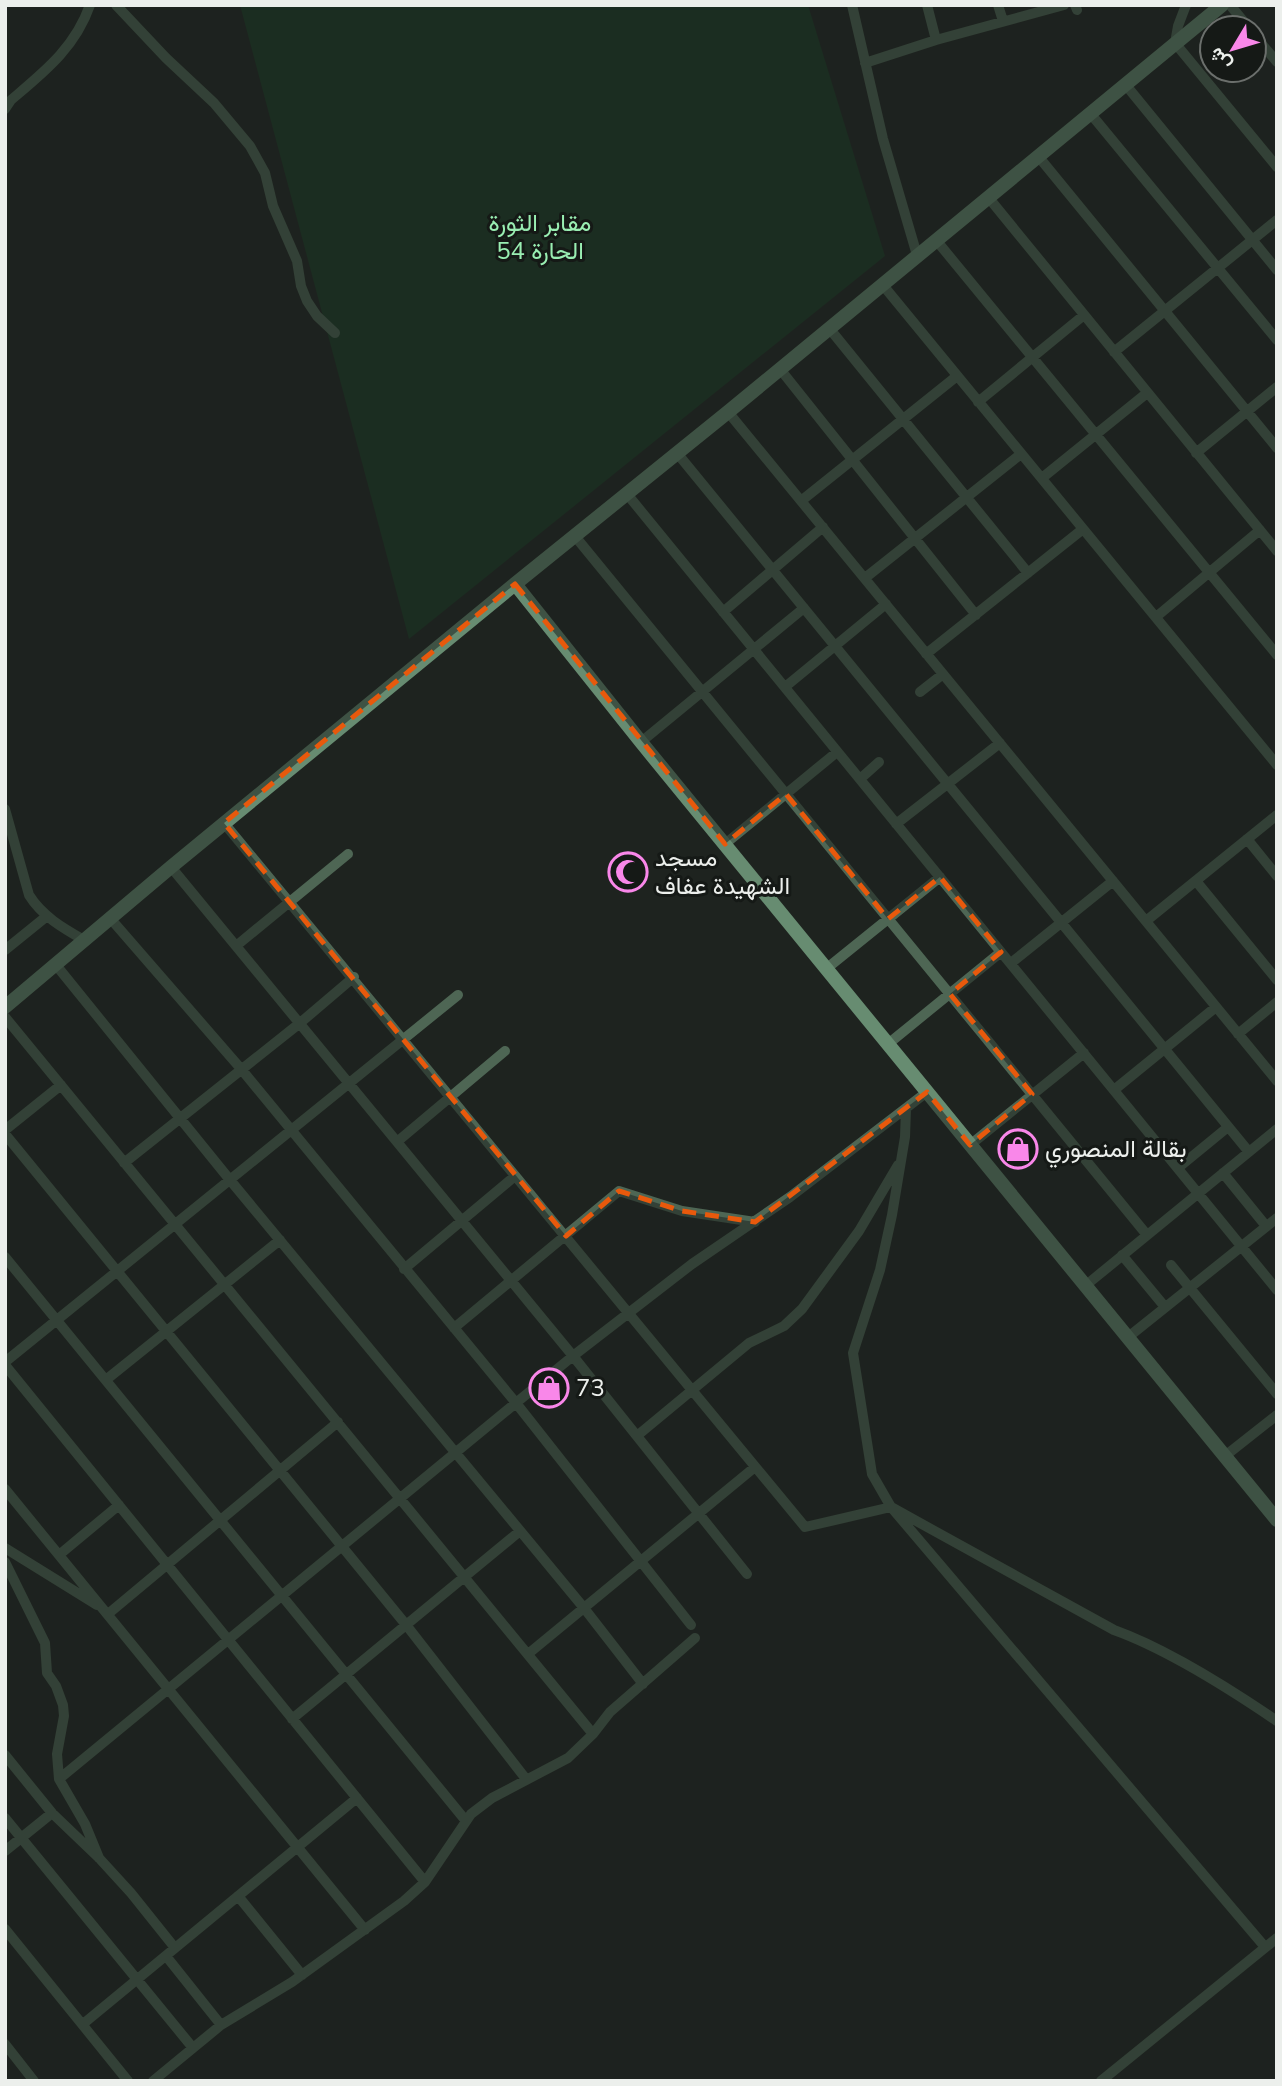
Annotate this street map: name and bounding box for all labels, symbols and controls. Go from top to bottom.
north arrow [1198,14,1268,84]
text: ش [1203,42,1238,76]
park label: مقابر الثورة الحارة 54 [489,207,591,267]
place label: مسجد الشهيدة عفاف [655,842,790,902]
mosque icon: مسجد الشهيدة عفاف [607,851,649,893]
shop icon: بقالة المنصوري [997,1128,1039,1170]
place label: بقالة المنصوري [1045,1133,1187,1168]
shop icon: 73 [528,1367,570,1409]
place label: 73 [576,1372,605,1404]

